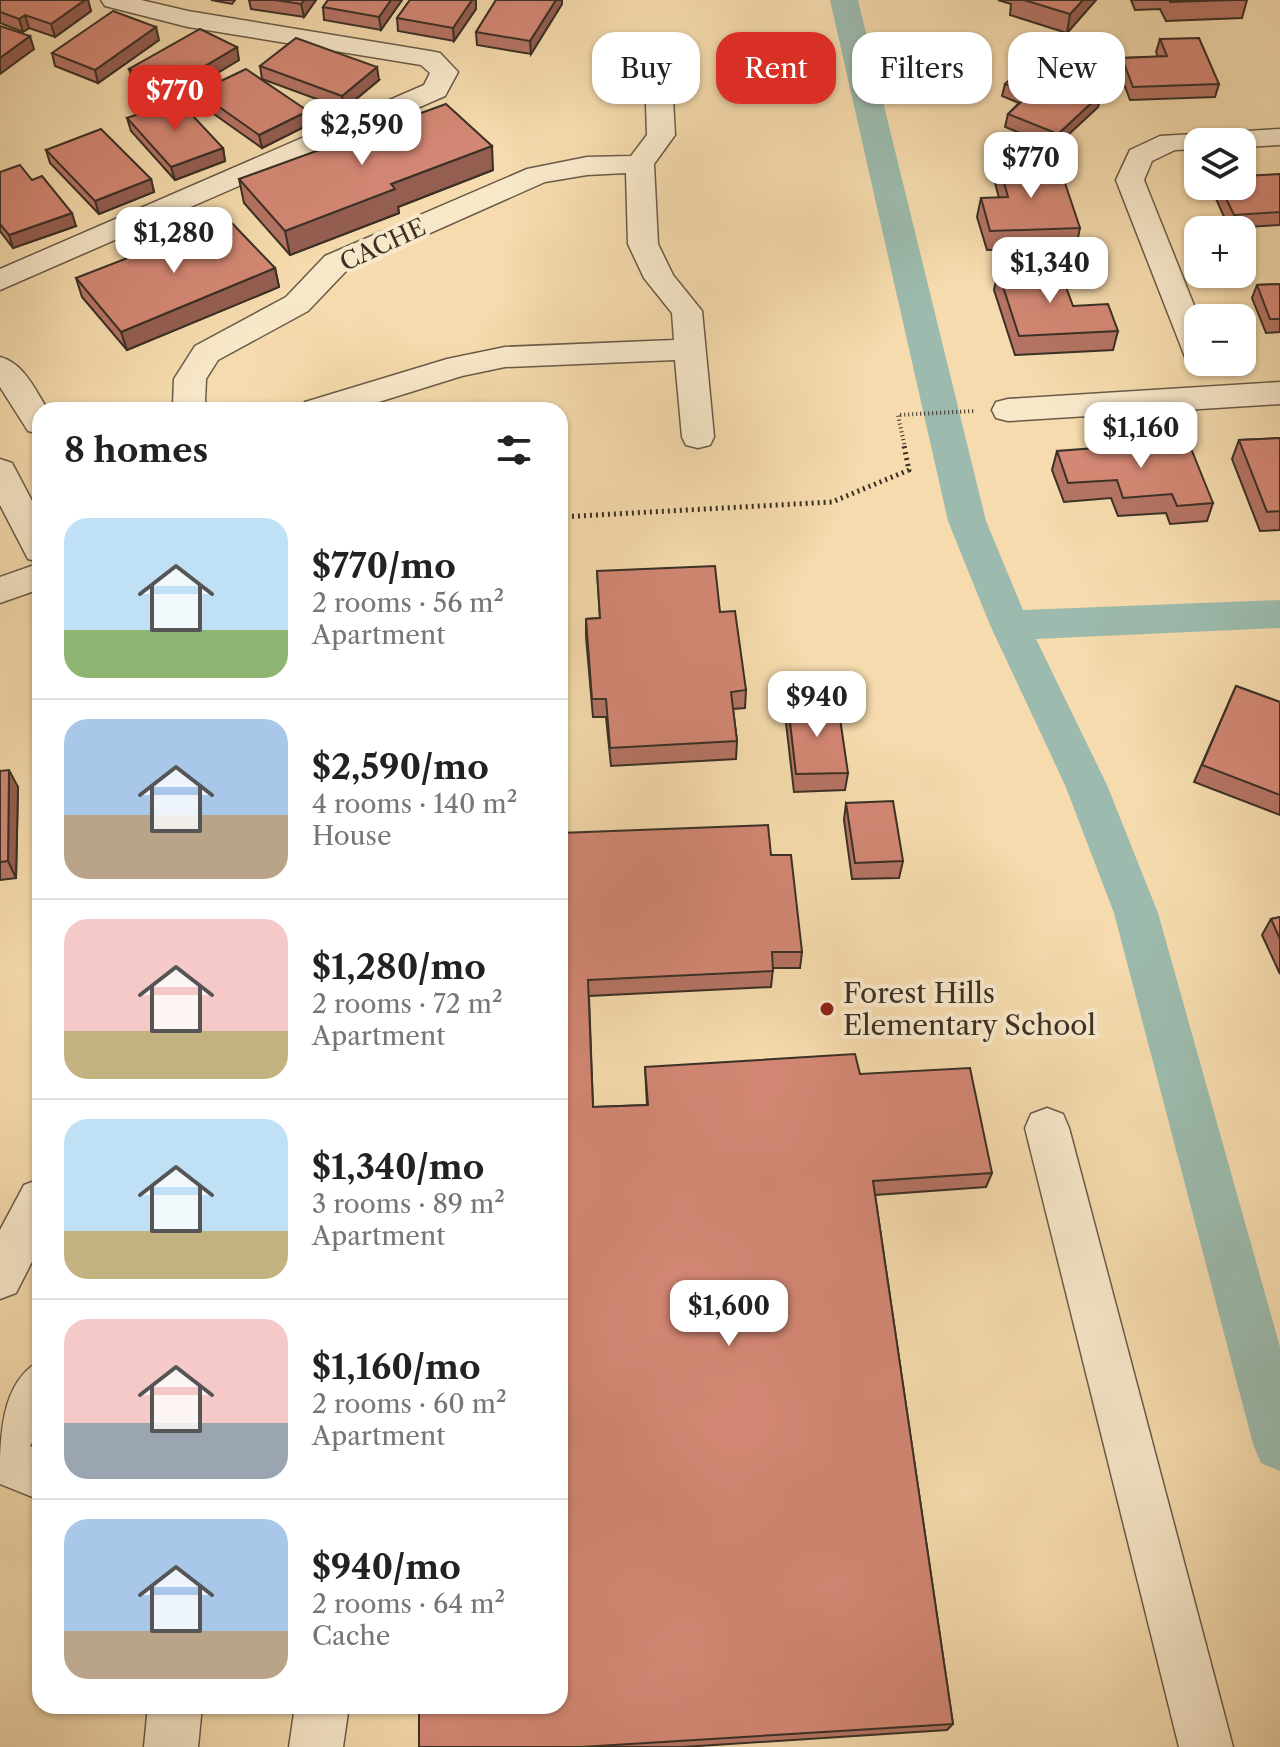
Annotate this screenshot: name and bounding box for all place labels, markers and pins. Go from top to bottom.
pin: $770 [128,65,222,133]
pin: $2,590 [297,99,427,167]
pin: $770 [984,132,1078,200]
pin: $1,280 [109,207,239,275]
pin: $1,340 [985,237,1115,305]
pin: $1,160 [1076,402,1206,470]
pin: $940 [770,671,864,739]
place label: Forest Hills Elementary School [843,976,1096,1042]
marker: Forest Hills Elementary School [818,1000,836,1018]
pin: $1,600 [664,1280,794,1348]

